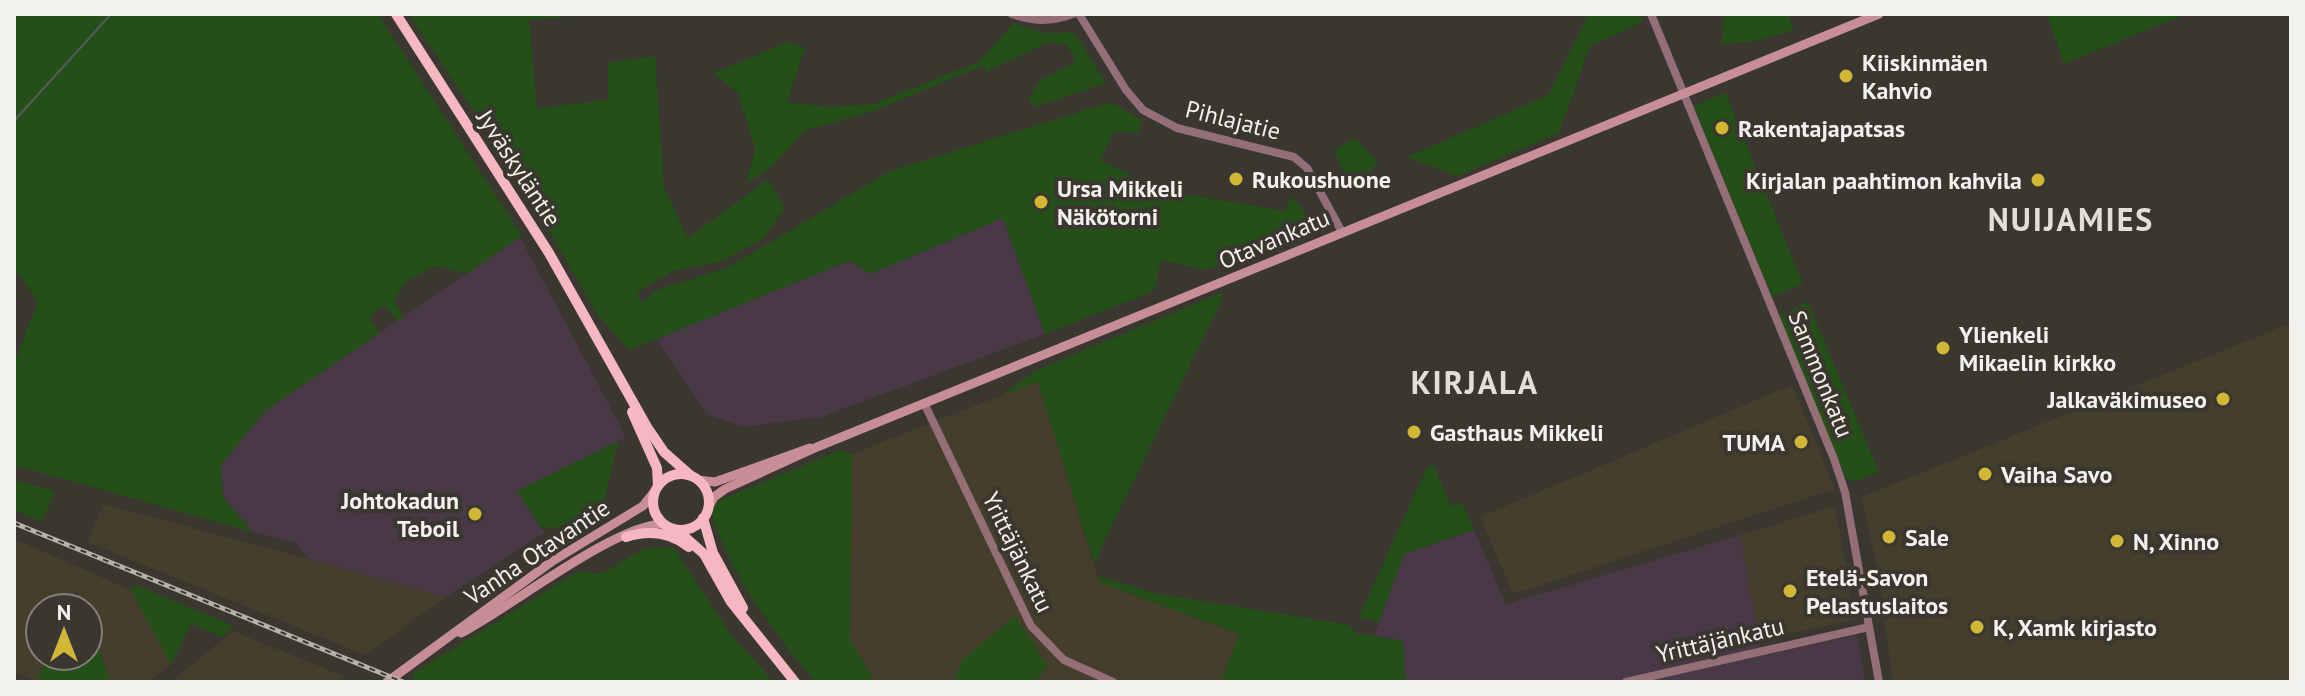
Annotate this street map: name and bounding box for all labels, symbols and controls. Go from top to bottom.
place label: Kiiskinmäen Kahvio [1862,47,1988,106]
marker: Kiiskinmäen Kahvio [1837,67,1855,85]
street label: Pihlajatie [1182,93,1284,147]
street label: Jyväskyläntie [469,103,568,232]
place label: Rakentajapatsas [1738,113,1905,144]
marker: Rakentajapatsas [1713,119,1731,137]
place label: Rukoushuone [1252,164,1391,195]
place label: Kirjalan paahtimon kahvila [1746,165,2022,196]
marker: Rukoushuone [1227,170,1245,188]
marker: Kirjalan paahtimon kahvila [2029,171,2047,189]
place label: Ursa Mikkeli Näkötorni [1057,173,1183,232]
marker: Ursa Mikkeli Näkötorni [1032,193,1050,211]
district label: NUIJAMIES [1988,198,2154,240]
street label: Otavankatu [1214,202,1334,276]
street label: Sammonkatu [1782,306,1860,442]
place label: Ylienkeli Mikaelin kirkko [1958,319,2116,378]
marker: Ylienkeli Mikaelin kirkko [1934,339,1952,357]
district label: KIRJALA [1411,361,1539,403]
place label: Jalkaväkimuseo [2046,384,2207,415]
marker: Jalkaväkimuseo [2214,390,2232,408]
place label: Gasthaus Mikkeli [1430,417,1604,448]
marker: Gasthaus Mikkeli [1405,423,1423,441]
place label: TUMA [1723,427,1785,458]
marker: TUMA [1792,433,1810,451]
place label: Vaiha Savo [2000,459,2112,490]
marker: Vaiha Savo [1976,465,1994,483]
place label: Johtokadun Teboil [340,485,460,544]
street label: Yrittäjänkatu [975,487,1061,617]
street label: Vanha Otavantie [458,492,616,613]
marker: Johtokadun Teboil [466,505,484,523]
place label: Sale [1905,522,1949,553]
place label: N, Xinno [2133,526,2219,557]
marker: Sale [1880,528,1898,546]
marker: N, Xinno [2108,532,2126,550]
place label: Etelä-Savon Pelastuslaitos [1806,562,1948,621]
marker: Etelä-Savon Pelastuslaitos [1781,582,1799,600]
north arrow [24,592,104,672]
text: N [57,598,71,626]
street label: Yrittäjänkatu [1653,610,1787,670]
place label: K, Xamk kirjasto [1993,612,2157,643]
marker: K, Xamk kirjasto [1968,618,1986,636]

